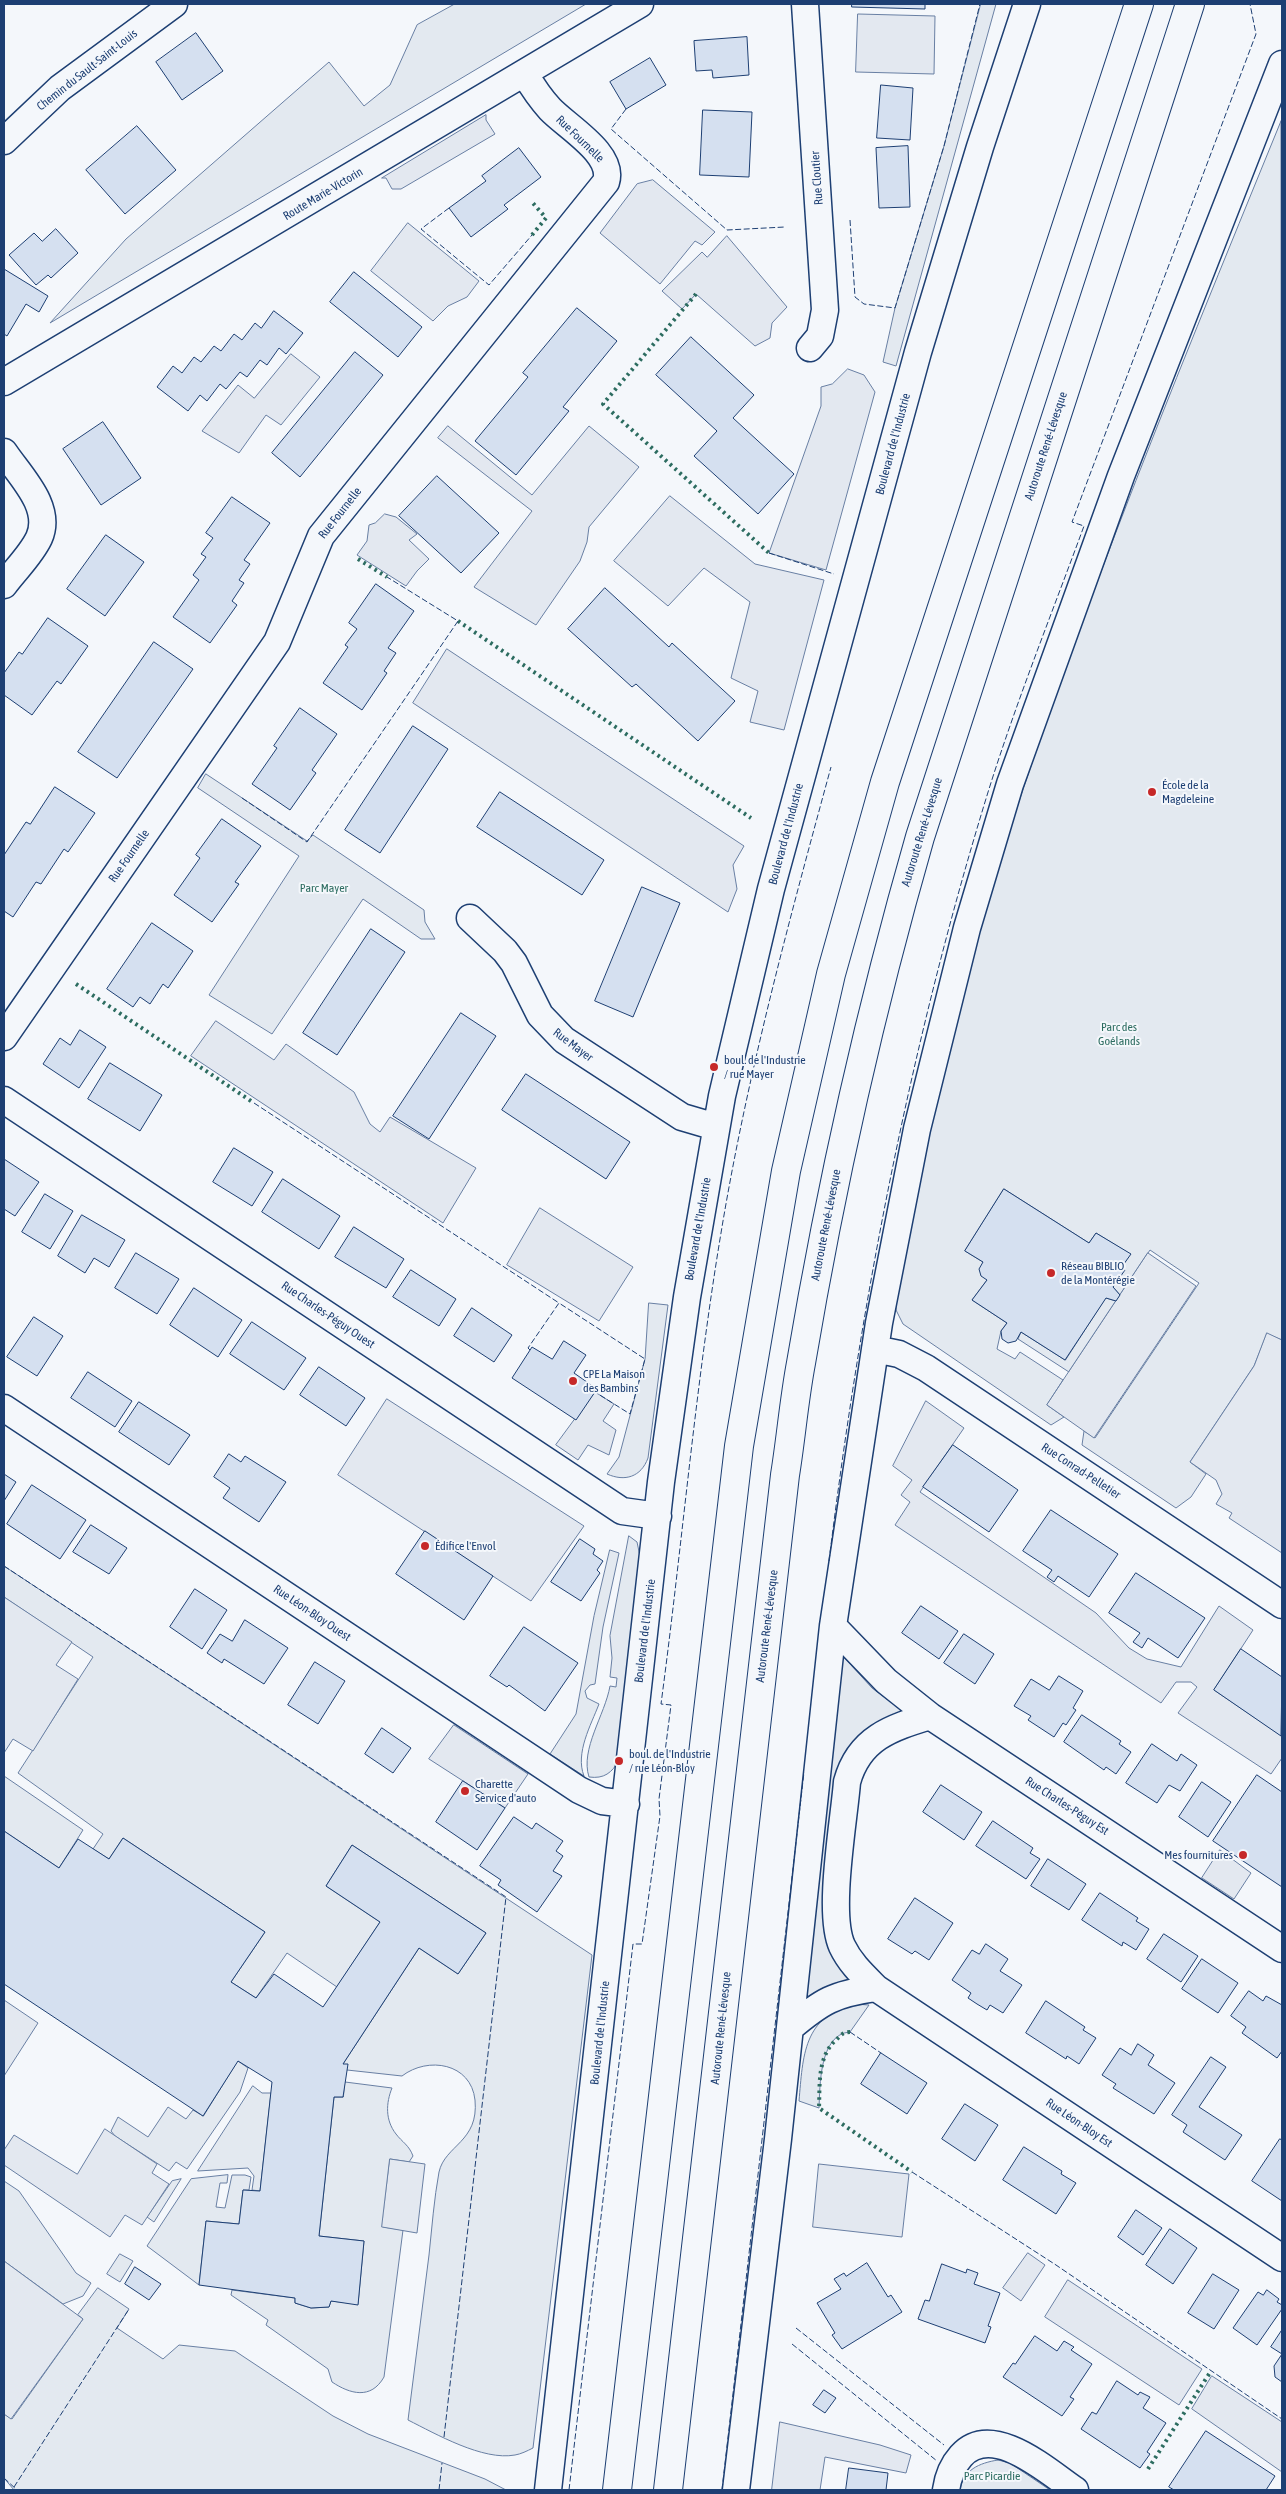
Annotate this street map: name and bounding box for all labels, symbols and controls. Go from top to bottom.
street label: Chemin du Sault-Saint-Louis [34,26,140,114]
street label: Rue Fournelle [553,112,607,166]
street label: Rue Cloutier [808,151,826,205]
street label: Route Marie-Victorin [281,165,365,223]
street label: Autoroute René-Lévesque [1022,390,1070,502]
street label: Boulevard de l'Industrie [873,392,913,496]
street label: Rue Fournelle [315,484,365,542]
street label: Autoroute René-Lévesque [899,776,945,888]
place label: École de la Magdeleine [1162,778,1214,806]
street label: Boulevard de l'Industrie [766,782,806,886]
marker: École de la Magdeleine [1146,786,1158,798]
street label: Rue Fournelle [105,827,153,885]
park label: Parc Mayer [300,881,348,895]
park label: Parc des Goélands [1098,1020,1140,1048]
street label: Rue Mayer [550,1025,596,1065]
place label: boul. de l'Industrie / rue Mayer [724,1053,806,1081]
marker: boul. de l'Industrie / rue Mayer [708,1061,720,1073]
street label: Autoroute René-Lévesque [808,1168,844,1282]
street label: Boulevard de l'Industrie [682,1176,714,1282]
place label: Réseau BIBLIO de la Montérégie [1061,1259,1135,1287]
marker: Réseau BIBLIO de la Montérégie [1045,1267,1057,1279]
street label: Rue Charles-Péguy Ouest [279,1278,377,1352]
place label: CPE La Maison des Bambins [583,1367,645,1395]
marker: CPE La Maison des Bambins [567,1375,579,1387]
street label: Rue Conrad-Pelletier [1039,1440,1123,1502]
place label: Édifice l'Envol [435,1539,496,1553]
marker: Édifice l'Envol [419,1540,431,1552]
street label: Autoroute René-Lévesque [753,1569,781,1683]
street label: Boulevard de l'Industrie [631,1578,659,1684]
street label: Rue Léon-Bloy Ouest [271,1582,353,1644]
place label: boul. de l'Industrie / rue Léon-Bloy [629,1747,711,1775]
marker: boul. de l'Industrie / rue Léon-Bloy [613,1755,625,1767]
street label: Rue Charles-Péguy Est [1023,1774,1111,1838]
place label: Charette Service d'auto [475,1777,536,1805]
marker: Charette Service d'auto [459,1785,471,1797]
place label: Mes fournitures [1164,1848,1233,1862]
marker: Mes fournitures [1237,1849,1249,1861]
street label: Autoroute René-Lévesque [708,1971,734,2085]
street label: Boulevard de l'Industrie [587,1980,613,2086]
street label: Rue Léon-Bloy Est [1043,2095,1115,2151]
park label: Parc Picardie [964,2469,1020,2483]

